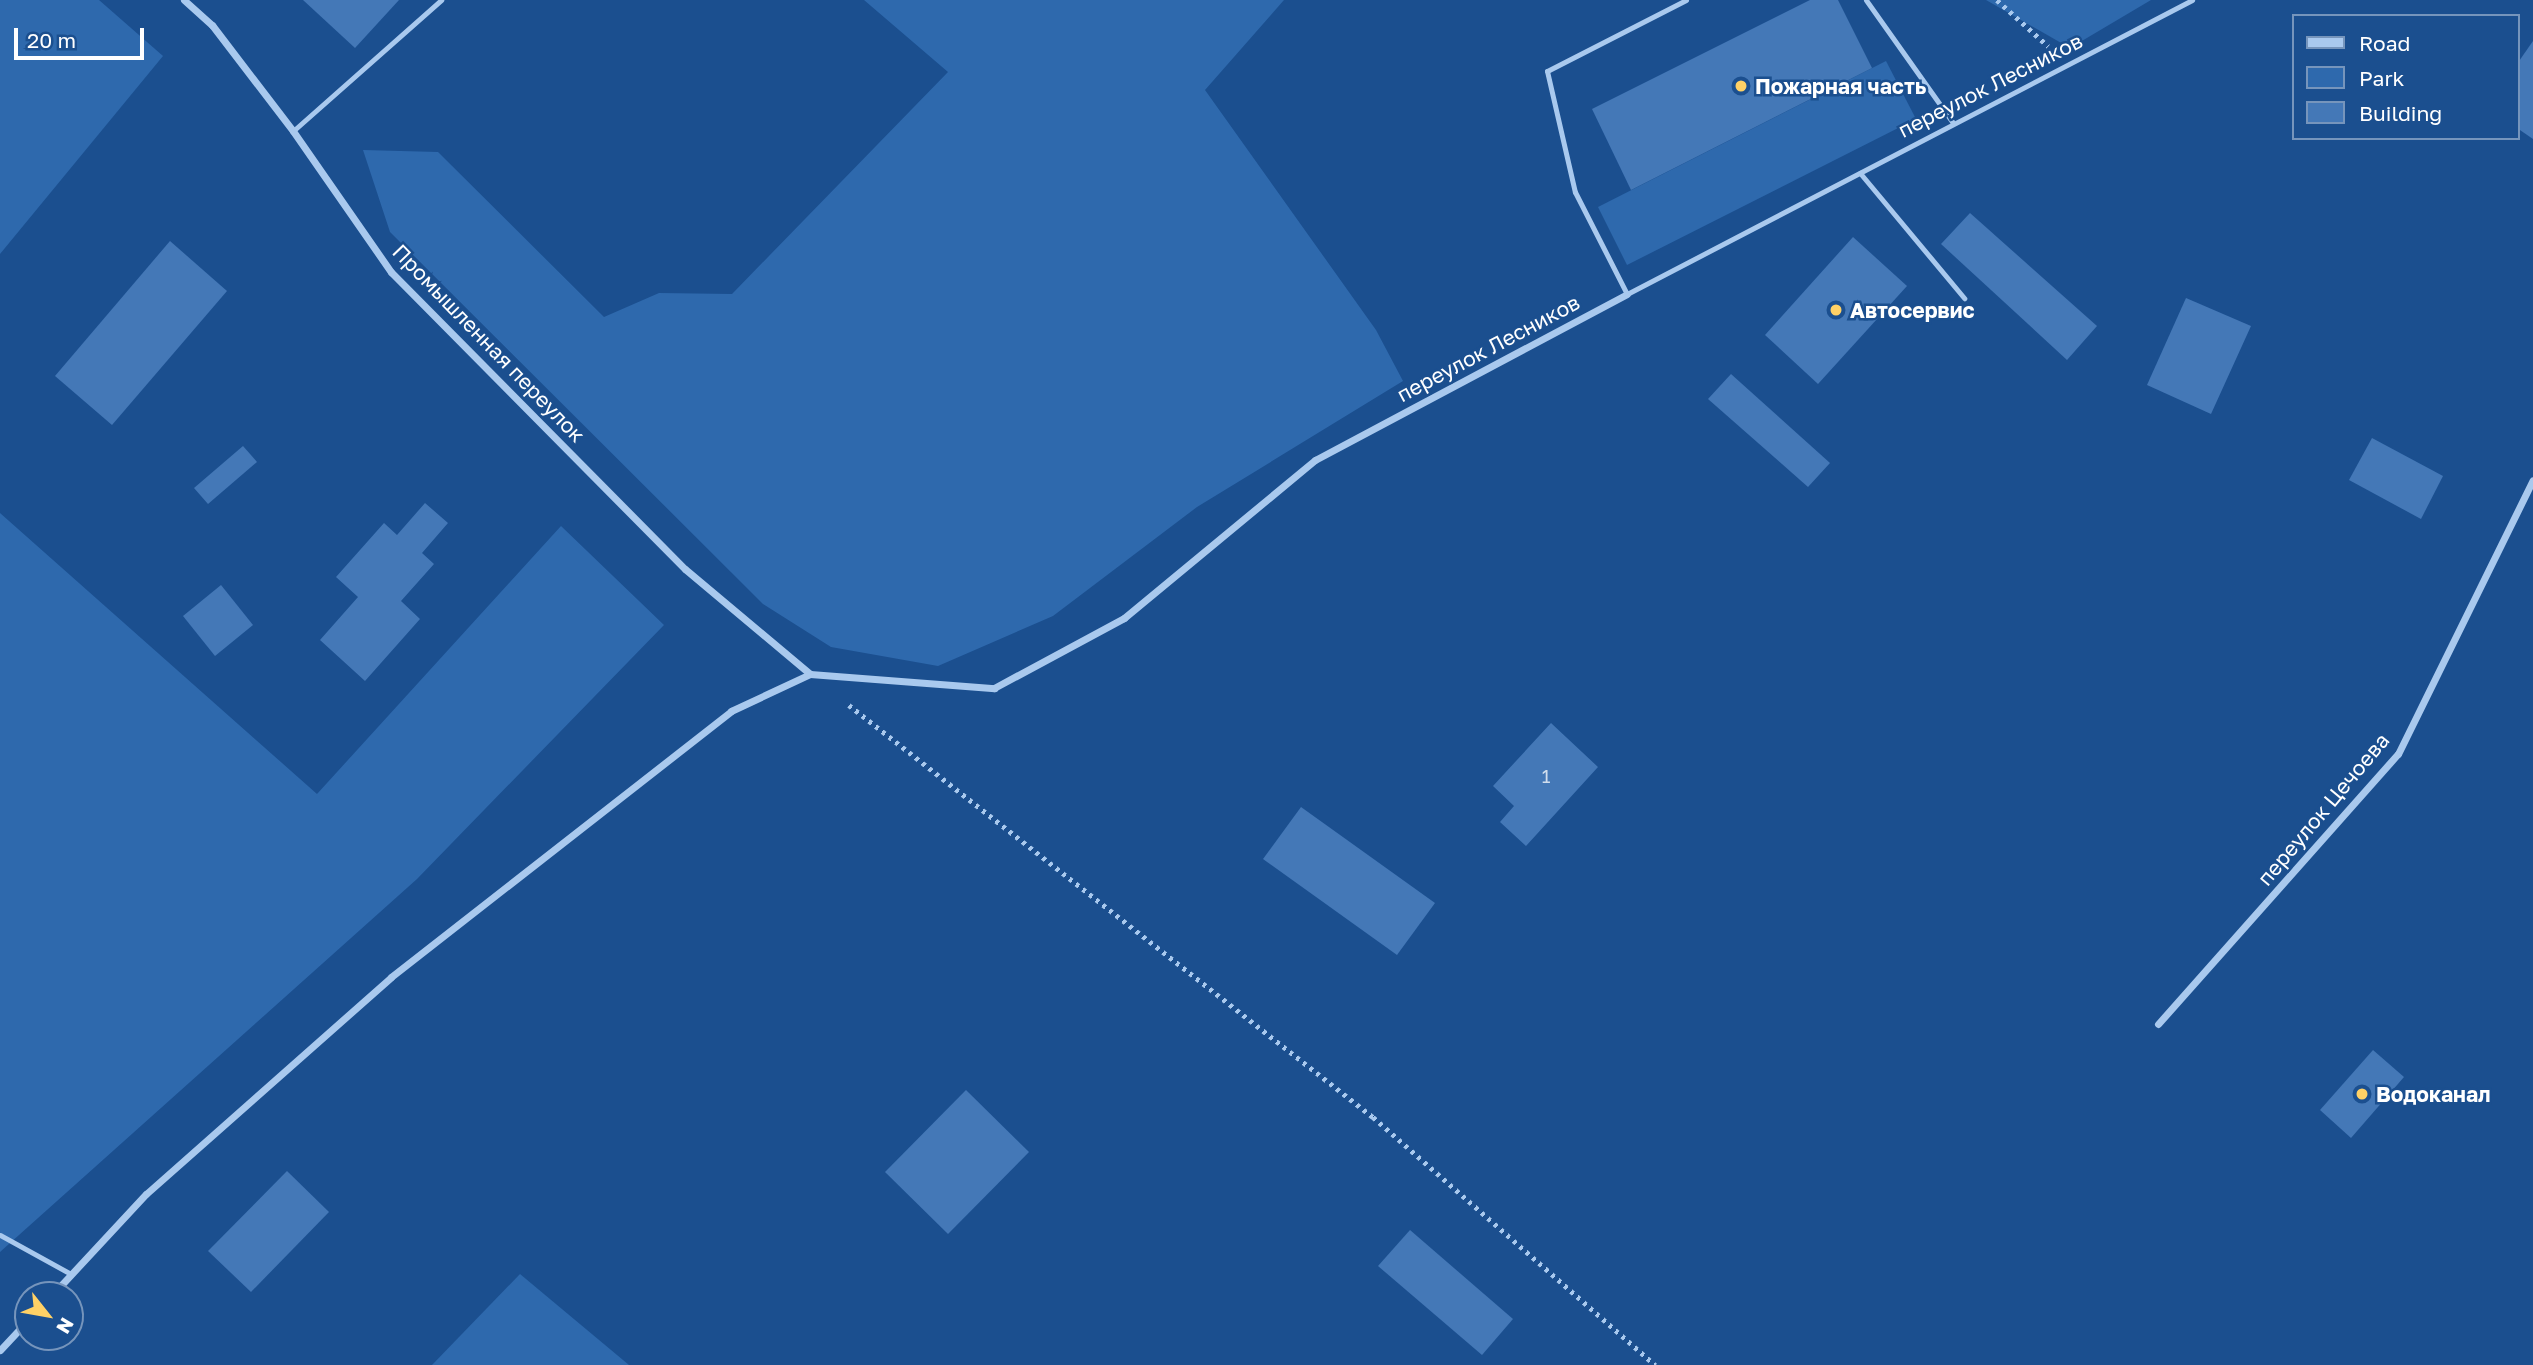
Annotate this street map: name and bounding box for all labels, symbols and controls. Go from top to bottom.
scale bar [18,14,147,58]
legend [2292,14,2519,140]
text: 20 m [27,27,76,53]
street label: переулок Лесников [1894,28,2086,142]
text: Road [2359,30,2410,56]
text: Park [2359,65,2404,91]
place label: Пожарная часть [1755,73,1926,99]
marker: Пожарная часть [1733,78,1749,94]
text: Building [2359,100,2442,126]
street label: Промышленная переулок [388,239,590,447]
street label: переулок Лесников [1392,289,1584,407]
place label: Автосервис [1850,297,1975,323]
marker: Автосервис [1828,302,1844,318]
street label: переулок Цечоева [2252,728,2394,890]
house number: 1 [1542,765,1550,787]
place label: Водоканал [2376,1081,2491,1107]
marker: Водоканал [2354,1086,2370,1102]
north arrow [14,1281,84,1351]
text: N [52,1314,79,1338]

